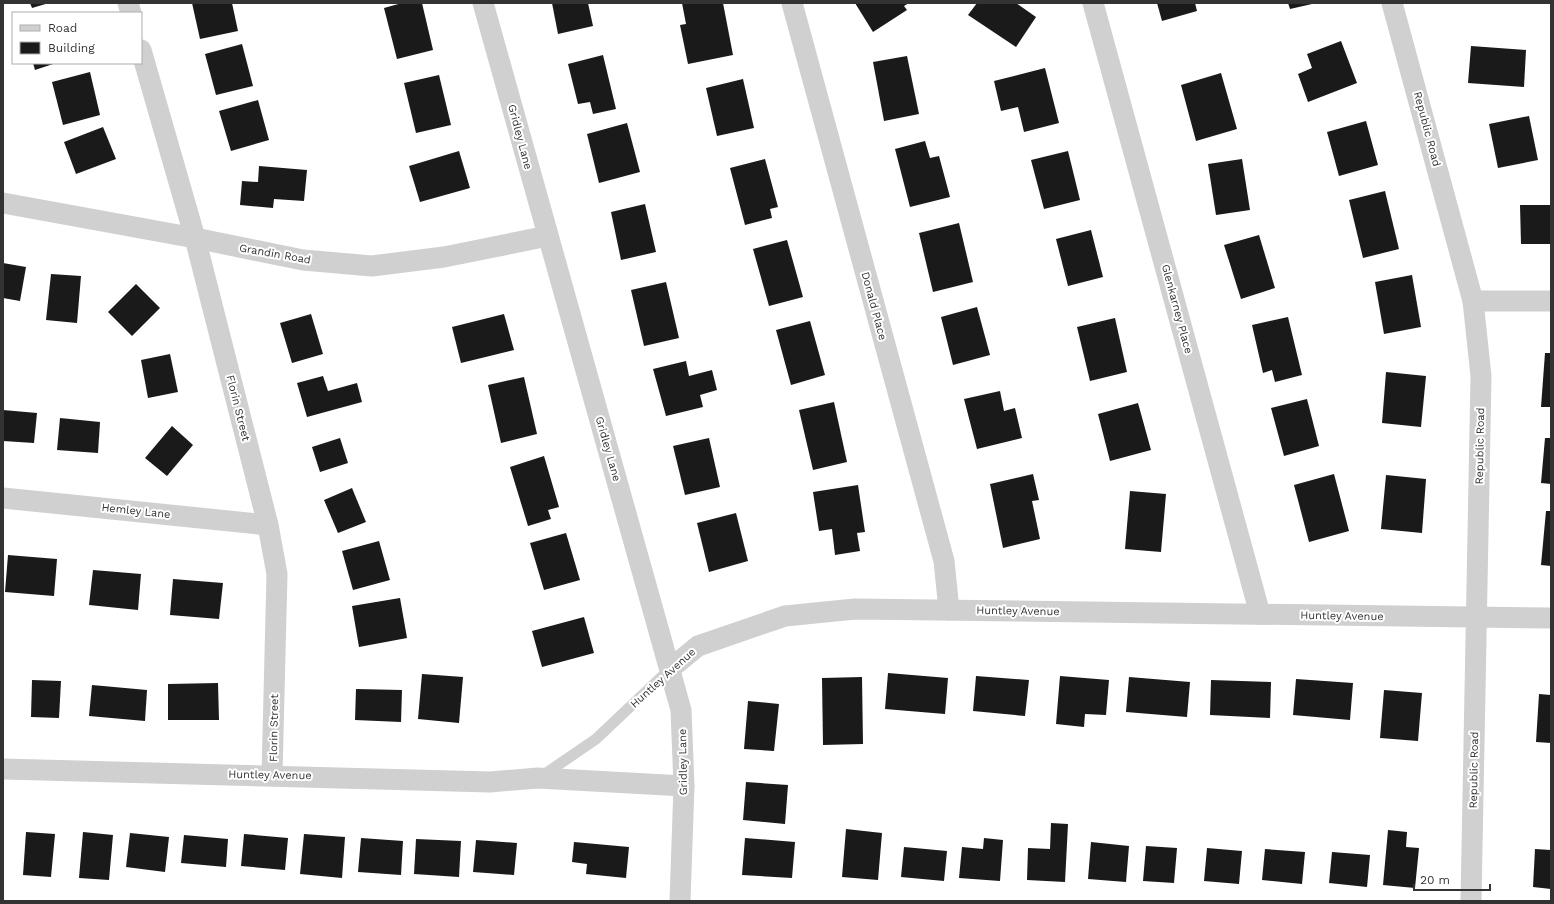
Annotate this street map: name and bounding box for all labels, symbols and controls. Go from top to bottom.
legend [12,12,142,64]
text: Road [48,21,77,35]
text: Building [48,41,95,55]
street label: Republic Road [1411,90,1443,168]
street label: Gridley Lane [505,103,535,171]
street label: Grandin Road [238,241,312,267]
street label: Glenkarney Place [1159,263,1195,355]
street label: Donald Place [859,270,889,342]
street label: Florin Street [223,374,253,443]
street label: Republic Road [1473,407,1487,485]
street label: Gridley Lane [593,415,623,483]
street label: Hemley Lane [101,501,171,521]
street label: Huntley Avenue [976,604,1060,618]
street label: Huntley Avenue [1300,609,1384,623]
street label: Huntley Avenue [628,645,698,711]
street label: Florin Street [267,694,281,762]
street label: Gridley Lane [676,728,690,796]
street label: Republic Road [1467,731,1481,809]
street label: Huntley Avenue [228,768,312,782]
scale bar [1414,866,1490,892]
text: 20 m [1420,873,1450,887]

